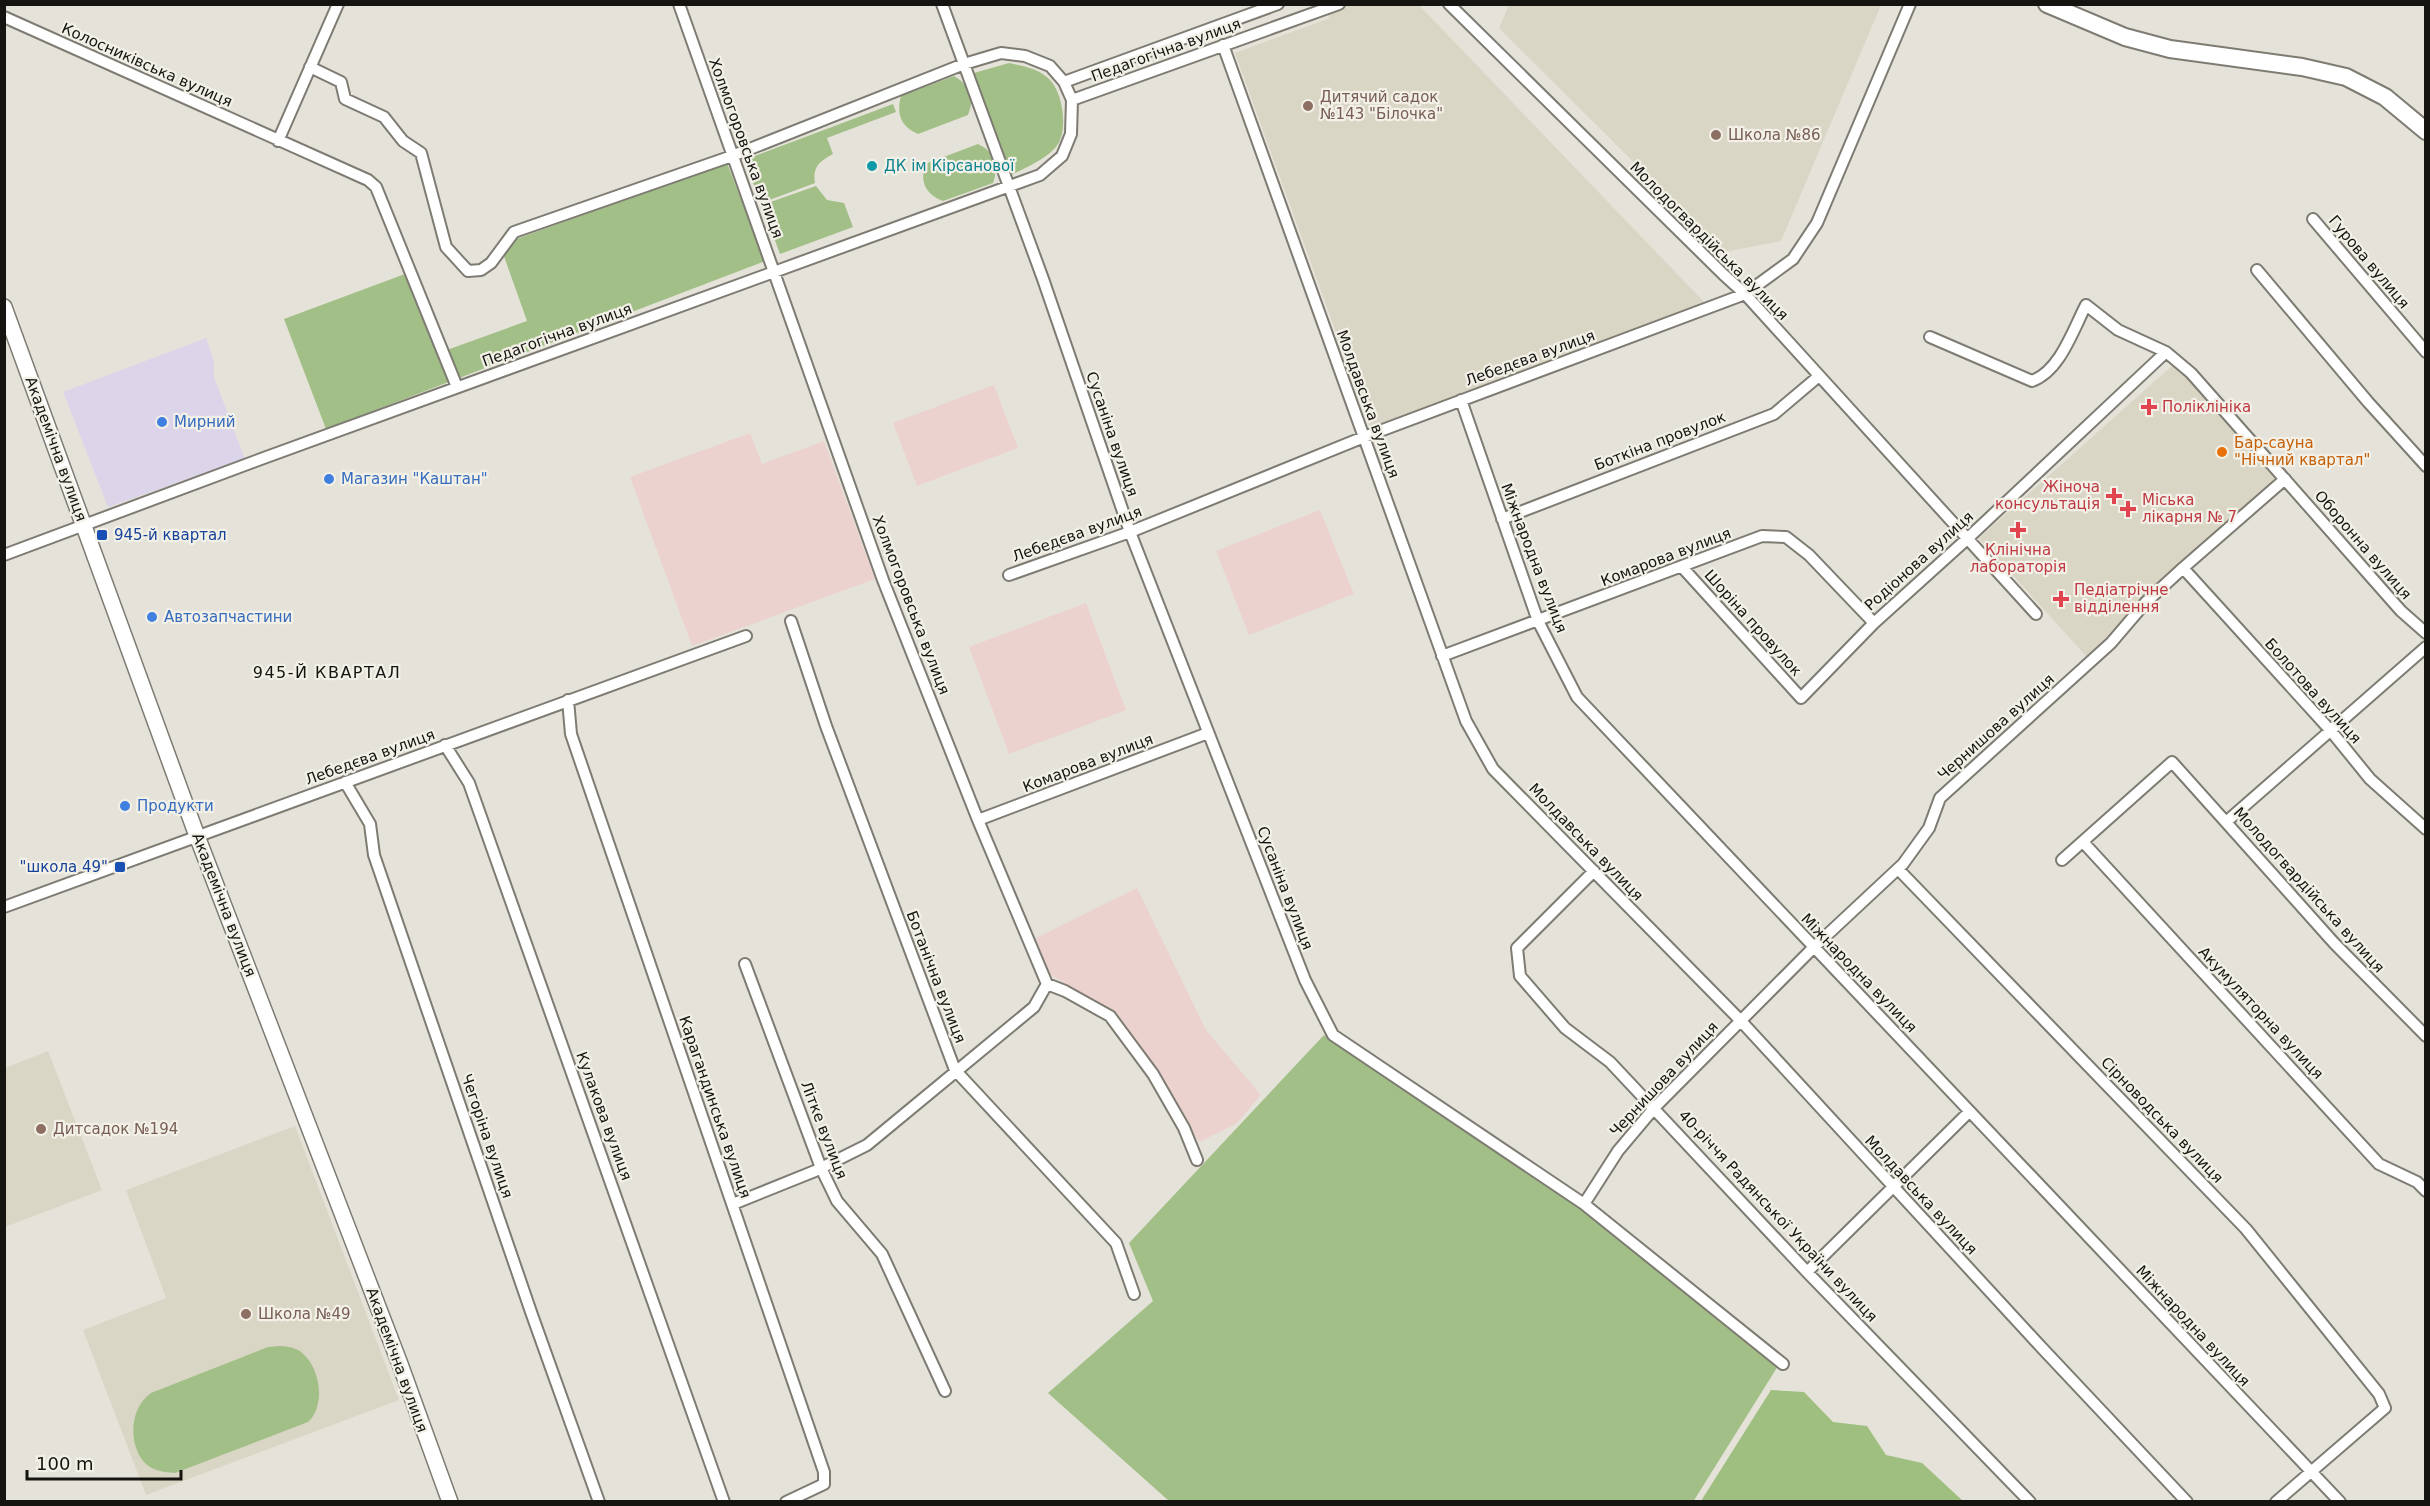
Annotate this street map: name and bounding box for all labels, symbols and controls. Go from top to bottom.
street label: Педагогічна вулиця [1089,15,1243,85]
street label: Колосниківська вулиця [59,19,235,111]
street label: Холмогоровська вулиця [705,55,787,241]
place label: Дитячий садок №143 "Білочка" [1320,88,1443,123]
marker: Дитячий садок №143 "Білочка" [1301,99,1315,113]
place label: Школа №86 [1728,126,1821,144]
marker: Школа №86 [1709,128,1723,142]
place label: ДК ім Кірсанової [884,157,1015,175]
street label: Молодогвардійська вулиця [1626,158,1792,324]
marker: ДК ім Кірсанової [865,159,879,173]
street label: Гурова вулиця [2325,212,2413,312]
street label: Педагогічна вулиця [480,300,634,370]
street label: Лебедєва вулиця [1463,326,1597,390]
street label: Молдавська вулиця [1333,327,1403,481]
street label: Сусаніна вулиця [1082,369,1142,499]
street label: Академічна вулиця [21,374,91,524]
marker: Поліклініка [2140,398,2158,416]
place label: Поліклініка [2162,398,2251,416]
street label: Боткіна провулок [1592,408,1728,474]
place label: Мирний [174,413,236,431]
marker: Мирний [155,415,169,429]
place label: Бар-сауна "Нічний квартал" [2234,434,2370,469]
marker: Бар-сауна "Нічний квартал" [2215,445,2229,459]
place label: Магазин "Каштан" [341,470,488,488]
marker: Магазин "Каштан" [322,472,336,486]
place label: Жіноча консультація [1995,478,2100,513]
street label: Міжнародна вулиця [1497,481,1571,635]
marker: Жіноча консультація [2105,487,2123,505]
street label: Оборонна вулиця [2311,487,2415,603]
place label: Міська лікарня № 7 [2142,491,2237,526]
marker: Міська лікарня № 7 [2119,500,2137,518]
street label: Лебедєва вулиця [1010,502,1144,566]
street label: Родіонова вулиця [1861,507,1977,615]
street label: Холмогоровська вулиця [868,513,954,697]
marker: Клінічна лабораторія [2009,521,2027,539]
street label: Комарова вулиця [1598,524,1734,590]
place label: 945-й квартал [114,526,227,544]
marker: 945-й квартал [95,528,109,542]
place label: Клінічна лабораторія [1970,541,2066,576]
street label: Шоріна провулок [1701,566,1805,680]
place label: Педіатрічне відділення [2074,581,2169,616]
marker: Педіатрічне відділення [2052,590,2070,608]
place label: Автозапчастини [164,608,292,626]
marker: Автозапчастини [145,610,159,624]
street label: Болотова вулиця [2261,635,2365,747]
district label: 945-Й КВАРТАЛ [253,663,401,682]
street label: Чернишова вулиця [1934,670,2058,784]
street label: Лебедєва вулиця [303,725,437,789]
street label: Комарова вулиця [1020,730,1156,796]
street label: Молдавська вулиця [1525,779,1647,905]
place label: Продукти [137,797,214,815]
marker: Продукти [118,799,132,813]
street label: Молодогвардійська вулиця [2230,804,2388,976]
street label: Сусаніна вулиця [1253,824,1317,952]
street label: Академічна вулиця [188,831,260,979]
place label: "школа 49" [20,858,108,876]
marker: "школа 49" [113,860,127,874]
street label: Ботанічна вулиця [902,908,970,1046]
street label: Міжнародна вулиця [1797,910,1921,1036]
street label: Акумуляторна вулиця [2195,943,2327,1083]
street label: Карагандинська вулиця [675,1013,755,1201]
street label: Чернишова вулиця [1606,1018,1722,1140]
street label: Кулакова вулиця [572,1049,636,1183]
street label: Сірноводська вулиця [2097,1053,2227,1187]
street label: Чегоріна вулиця [457,1071,517,1201]
street label: Літке вулиця [797,1078,851,1182]
street label: 40-річчя Радянської України вулиця [1675,1106,1881,1326]
place label: Дитсадок №194 [53,1120,178,1138]
marker: Дитсадок №194 [34,1122,48,1136]
street label: Молдавська вулиця [1861,1132,1981,1258]
street label: Міжнародна вулиця [2132,1262,2254,1390]
street label: Академічна вулиця [362,1285,432,1435]
place label: Школа №49 [258,1305,351,1323]
marker: Школа №49 [239,1307,253,1321]
scale bar [27,1443,182,1481]
text: 100 m [36,1453,94,1474]

